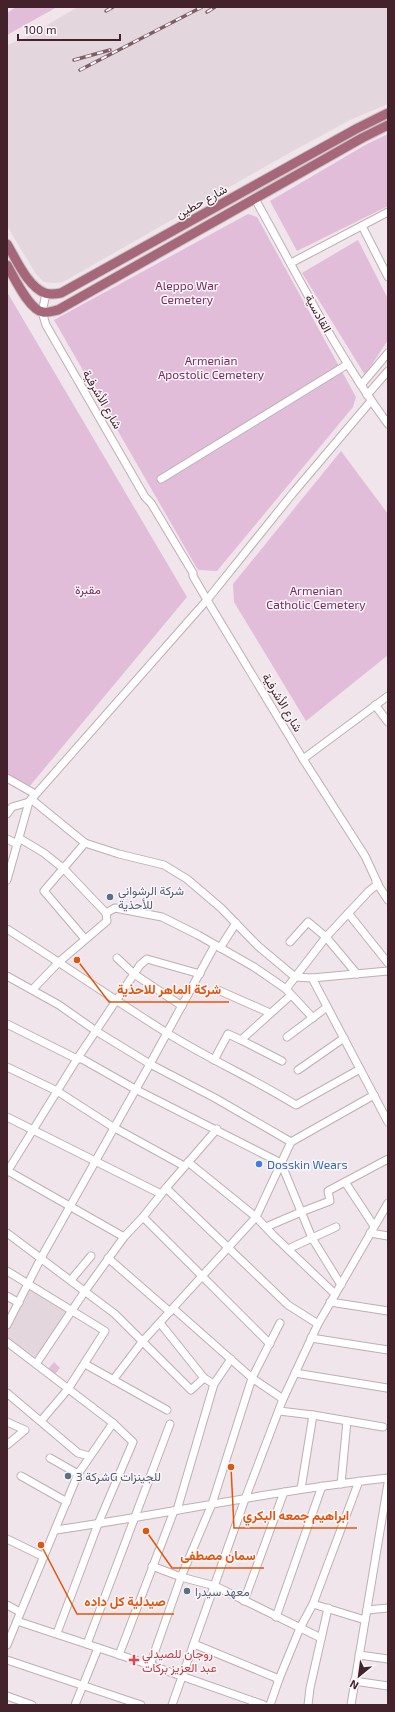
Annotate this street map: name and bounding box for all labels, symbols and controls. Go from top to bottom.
scale bar [18,16,120,42]
text: 100 m [24,22,56,36]
street label: شارع حطين [173,181,231,223]
park label: Aleppo War Cemetery [155,278,219,306]
street label: القادسية [302,292,335,335]
park label: Armenian Apostolic Cemetery [158,353,265,381]
street label: شارع الأشرفية [78,367,126,432]
park label: مقبرة [75,582,101,598]
park label: Armenian Catholic Cemetery [266,583,366,611]
street label: شارع الأشرفية [257,670,306,735]
place label: شركة الرشواني للأحذية [118,883,184,912]
marker: شركة الرشواني للأحذية [105,892,115,902]
callout: شركة الماهر للاحذية [109,977,229,1002]
text: شركة الماهر للاحذية [117,981,221,998]
place label: Dosskin Wears [267,1157,348,1171]
marker: Dosskin Wears [254,1159,264,1169]
place label: شركة 3G للجينزات [76,1469,161,1485]
marker: شركة 3G للجينزات [63,1471,73,1481]
callout: ابراهيم جمعه البكري [234,1503,357,1528]
text: ابراهيم جمعه البكري [243,1507,349,1526]
callout: سمان مصطفى [172,1543,264,1568]
text: سمان مصطفى [180,1547,256,1563]
place label: معهد سيدرا [195,1584,250,1600]
marker: معهد سيدرا [182,1586,192,1596]
callout: صيدلية كل داده [77,1589,174,1614]
text: صيدلية كل داده [84,1593,166,1609]
place label: روجان للصيدلي عبد العزيز بركات [142,1646,217,1676]
marker: روجان للصيدلي عبد العزيز بركات [129,1655,139,1665]
north arrow [339,1656,379,1696]
text: N [347,1678,361,1693]

